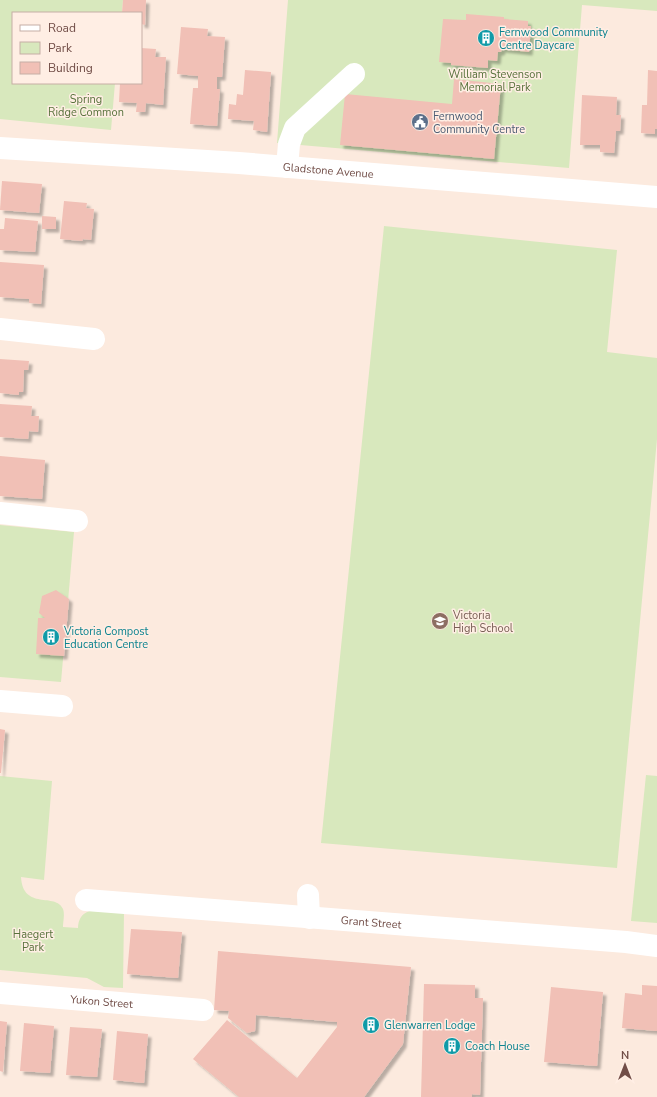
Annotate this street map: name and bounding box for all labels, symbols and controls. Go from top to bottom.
legend [12,12,142,84]
text: Road [48,20,76,36]
place label: Fernwood Community Centre Daycare [499,25,608,53]
building icon: Fernwood Community Centre Daycare [476,28,496,48]
text: Park [48,40,73,56]
text: Building [48,60,93,76]
park label: William Stevenson Memorial Park [448,67,542,95]
park label: Spring Ridge Common [48,92,124,120]
place label: Fernwood Community Centre [433,109,525,137]
public building icon: Fernwood Community Centre [410,112,430,132]
street label: Gladstone Avenue [282,160,374,182]
place label: Victoria High School [452,608,514,636]
school or university icon: Victoria High School [430,611,450,631]
place label: Victoria Compost Education Centre [63,624,149,652]
building icon: Victoria Compost Education Centre [41,627,61,647]
street label: Grant Street [340,913,402,933]
park label: Haegert Park [13,927,53,955]
street label: Yukon Street [69,992,134,1012]
building icon: Glenwarren Lodge [361,1015,381,1035]
place label: Glenwarren Lodge [384,1018,476,1033]
building icon: Coach House [442,1036,462,1056]
place label: Coach House [465,1039,530,1054]
north arrow [605,1045,645,1085]
text: N [621,1048,629,1063]

